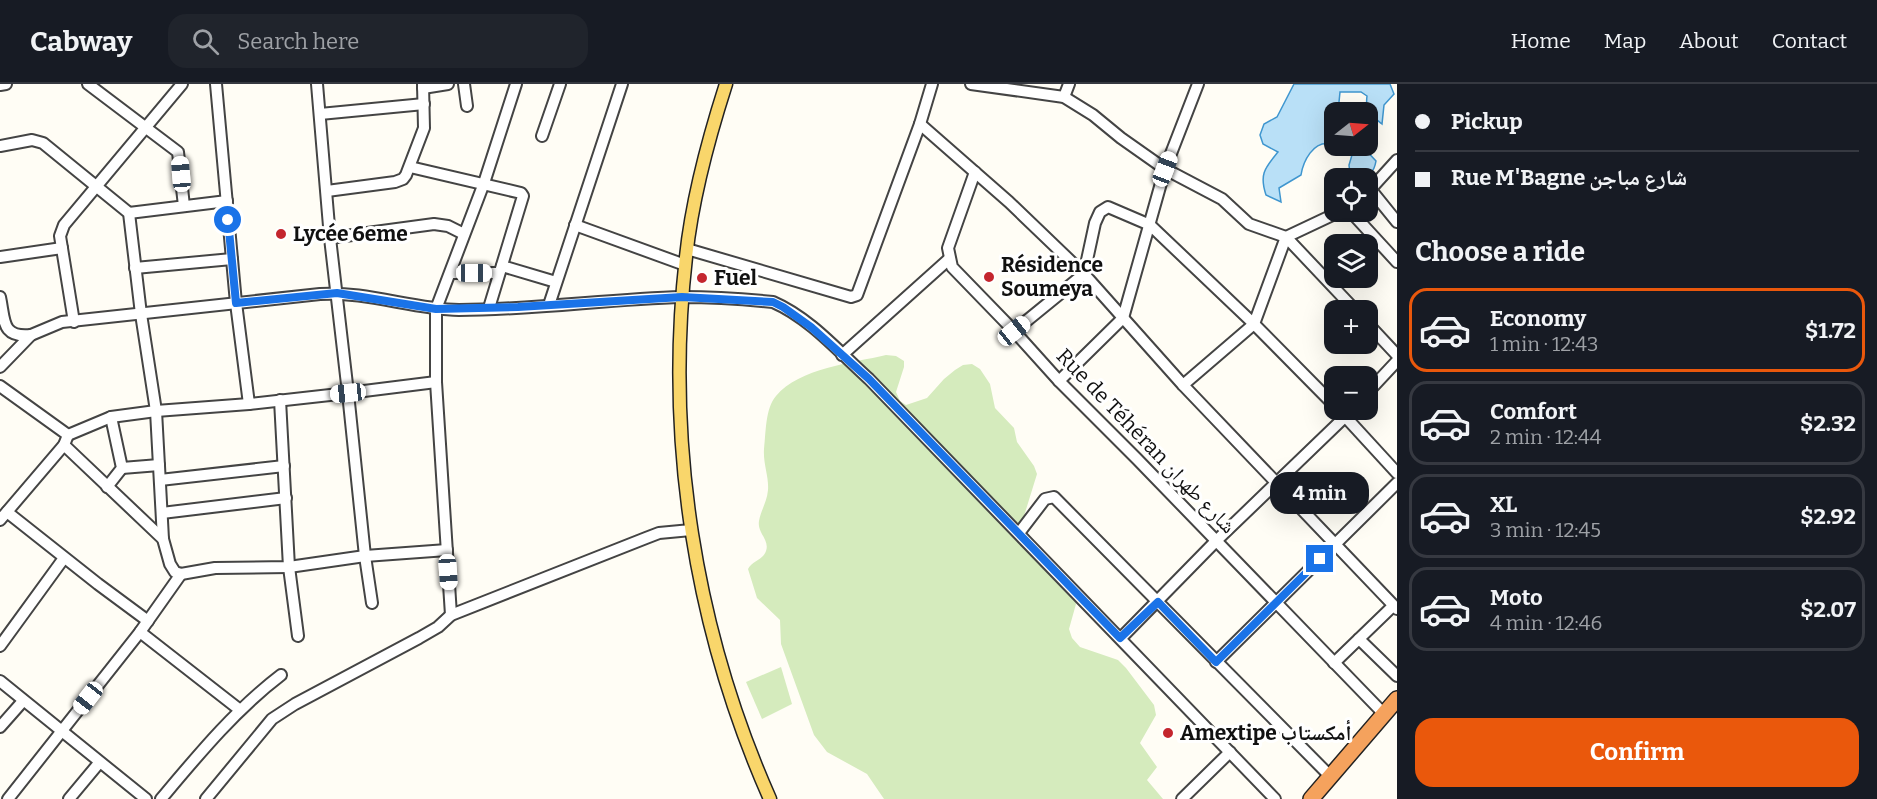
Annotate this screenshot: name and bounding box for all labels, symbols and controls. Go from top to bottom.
search box [168,14,588,68]
text: Cabway [30,25,132,58]
icon: search [189,25,222,58]
text: Search here [237,28,359,55]
text: Home [1511,28,1571,54]
text: Map [1604,28,1646,54]
text: About [1679,28,1739,54]
text: Contact [1772,28,1847,54]
north arrow [1324,102,1378,156]
map controls [1324,102,1378,420]
text: Pickup [1451,108,1523,135]
car [1150,149,1180,189]
car [170,155,192,193]
text: Rue M'Bagne شارع مباجن [1451,164,1687,191]
button: locate [1324,168,1378,222]
route start [214,206,241,233]
place label: Lycée 6eme [293,221,408,247]
marker: Lycée 6eme [274,227,288,241]
button: layers [1324,234,1378,288]
text: Choose a ride [1415,236,1585,268]
place label: Résidence Soumeya [1001,252,1103,302]
car [456,264,492,282]
place label: Fuel [714,265,757,291]
marker: Résidence Soumeya [982,270,996,284]
marker: Fuel [695,271,709,285]
button: + [1324,300,1378,354]
icon: car [1418,303,1472,357]
text: Economy [1490,305,1586,332]
car [994,313,1034,349]
text: $1.72 [1805,317,1856,344]
text: 1 min · 12:43 [1490,332,1598,356]
street label: Rue de Téhéran شارع طهران [1051,343,1241,539]
button: − [1324,366,1378,420]
car [329,382,367,404]
icon: car [1418,396,1472,450]
text: Comfort [1490,398,1577,425]
text: $2.32 [1800,410,1856,437]
text: 2 min · 12:44 [1490,425,1601,449]
callout: 4 min [1270,472,1370,514]
text: 4 min [1292,481,1347,505]
icon: car [1418,489,1472,543]
text: XL [1490,491,1517,518]
text: $2.92 [1800,503,1856,530]
text: 3 min · 12:45 [1490,518,1601,542]
route end [1306,545,1333,572]
car [438,553,458,591]
icon: car [1418,582,1472,636]
text: Moto [1490,584,1543,611]
text: $2.07 [1800,596,1856,623]
text: 4 min · 12:46 [1490,611,1602,635]
car [70,678,106,718]
button: Confirm [1415,718,1859,787]
place label: Amextipe أمكستاب [1180,719,1351,746]
marker: Amextipe أمكستاب [1161,726,1175,740]

